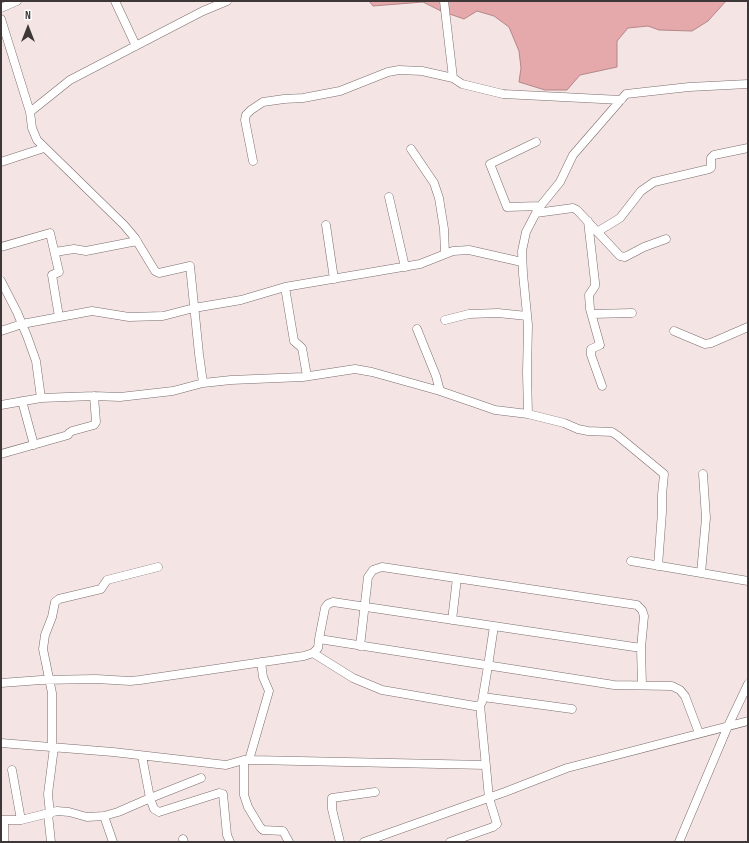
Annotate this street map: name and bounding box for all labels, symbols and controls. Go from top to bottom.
north arrow [8,8,48,48]
text: N [25,9,31,22]

